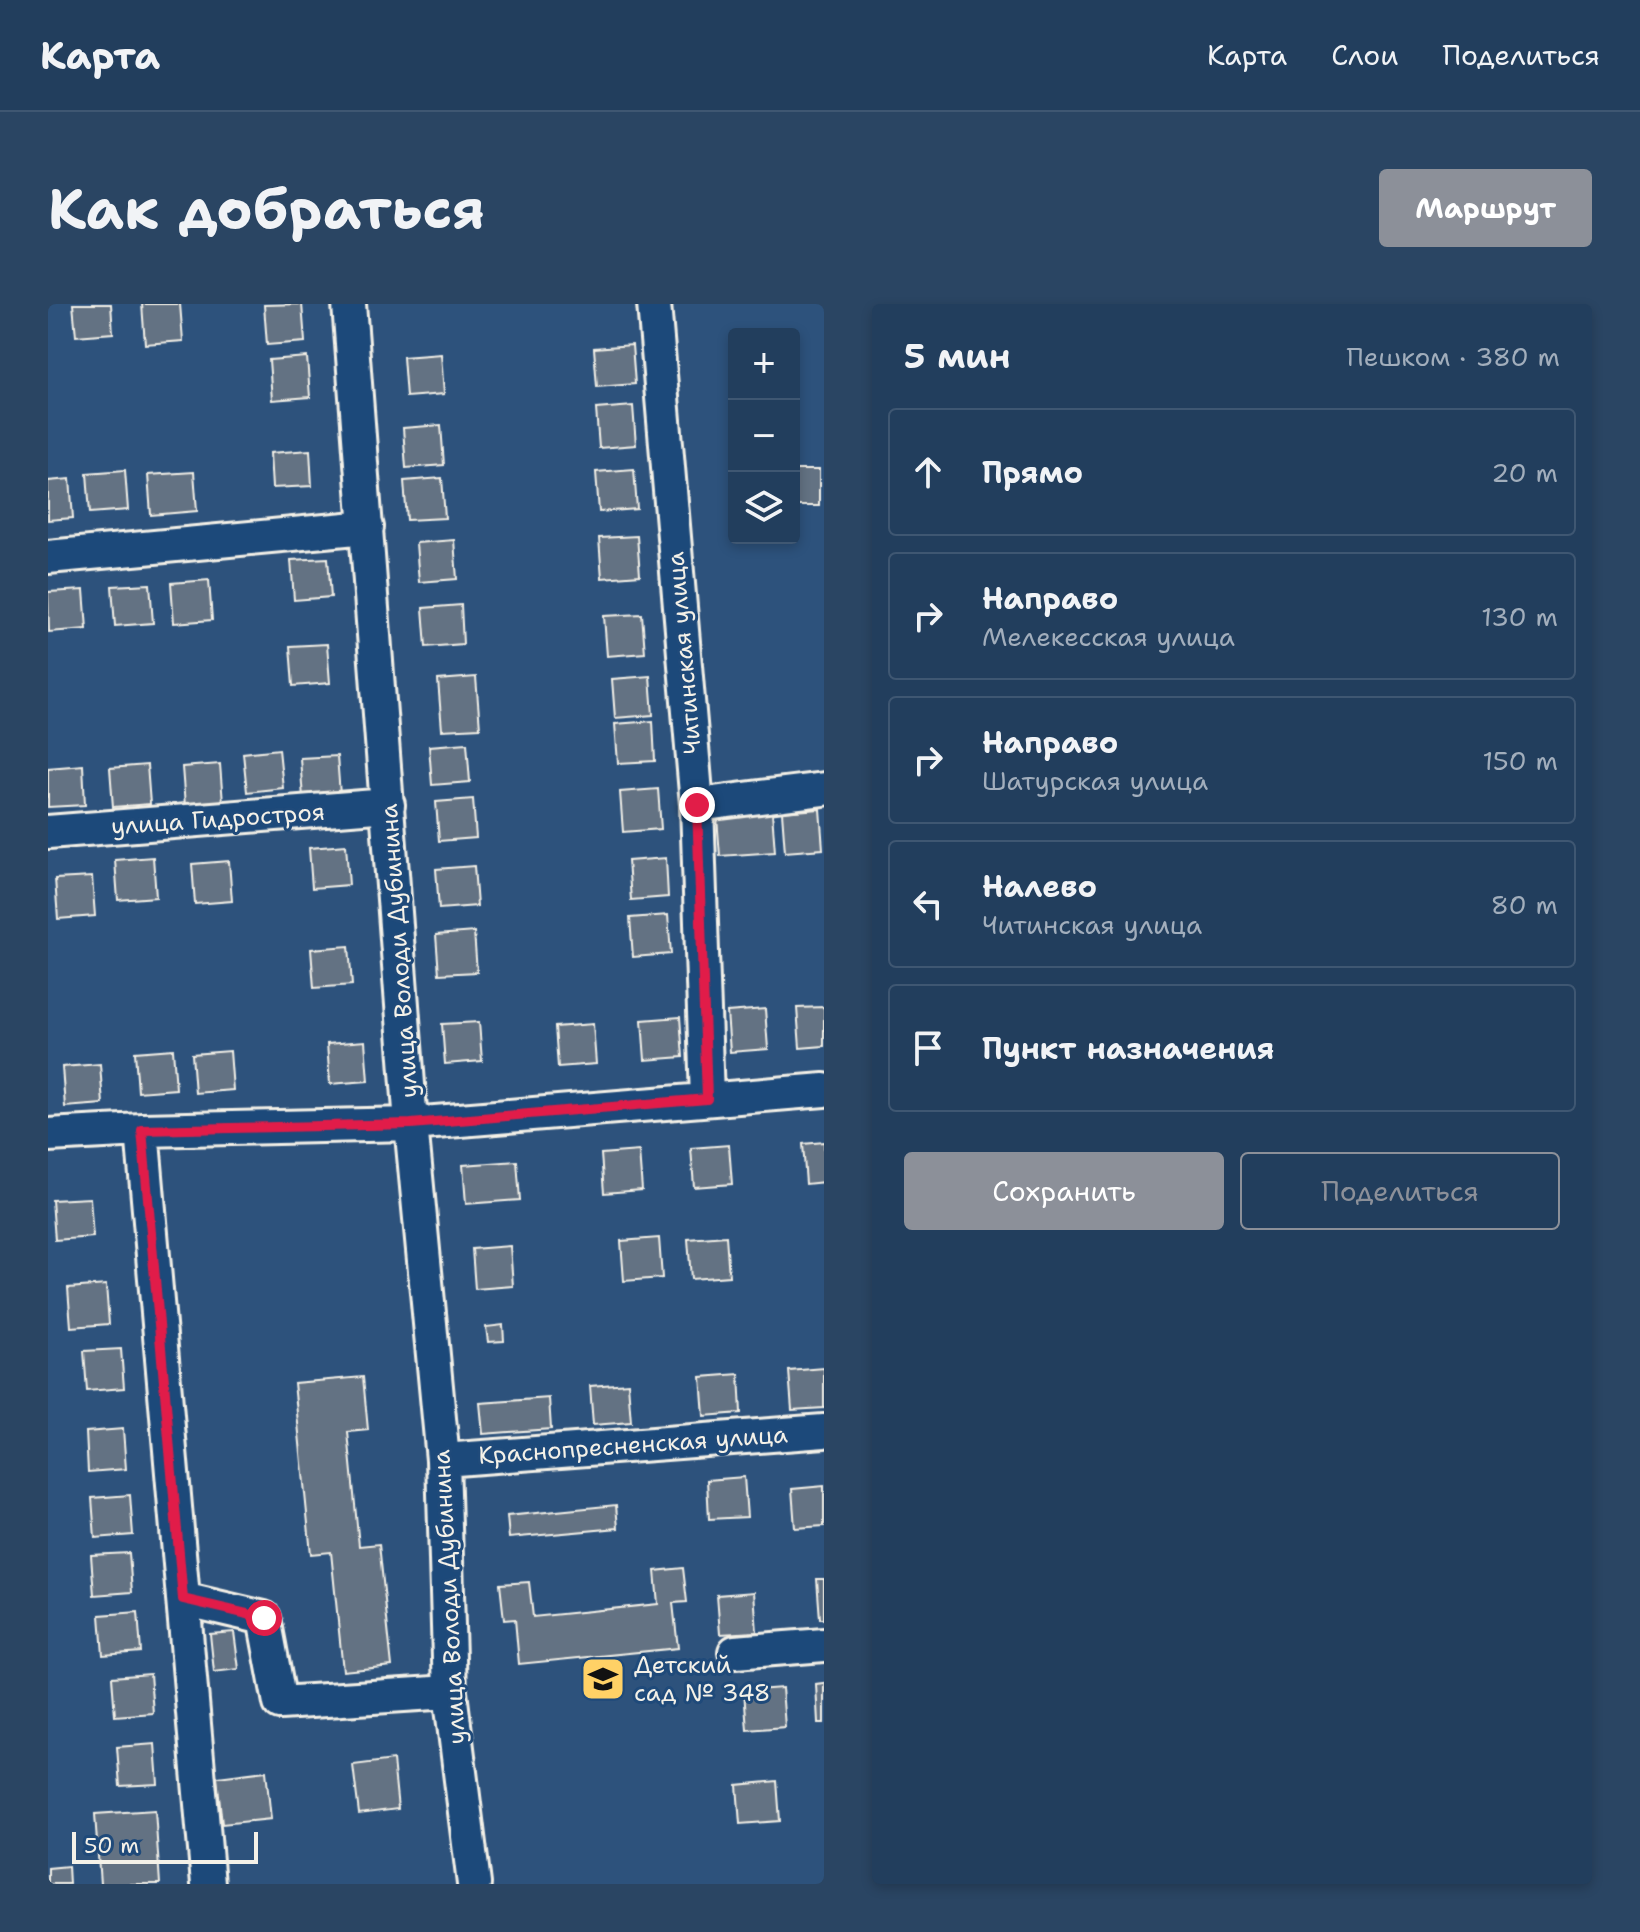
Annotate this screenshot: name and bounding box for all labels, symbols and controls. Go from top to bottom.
text: Карта [40,30,160,81]
text: Карта [1207,36,1287,74]
text: Слои [1331,36,1398,74]
text: Поделиться [1442,36,1600,74]
button: Маршрут [1379,169,1592,247]
text: Как добраться [48,171,485,246]
map controls [728,328,800,544]
button: + [728,328,800,400]
text: 5 мин [904,333,1011,379]
text: Пешком · 380 m [1347,339,1560,374]
button: − [728,400,800,472]
icon: ahead [906,450,950,494]
text: Прямо [982,452,1083,493]
text: 20 m [1491,455,1558,490]
button: layers [728,472,800,544]
street label: Читинская улица [659,550,709,756]
text: Направо [982,578,1118,619]
icon: right [906,594,950,638]
text: 130 m [1481,599,1558,634]
text: Мелекесская улица [982,619,1235,654]
text: Направо [982,722,1118,763]
icon: right [906,738,950,782]
text: 150 m [1482,743,1558,778]
text: Шатурская улица [982,763,1208,798]
route end [679,787,715,823]
street label: улица Гидростроя [110,796,326,842]
street label: улица Володи Дубинина [373,803,425,1099]
text: Налево [982,866,1097,907]
icon: left [906,882,950,926]
text: 80 m [1491,887,1558,922]
text: Читинская улица [982,907,1202,942]
icon: arrive [906,1026,950,1070]
text: Пункт назначения [982,1028,1274,1069]
button: Сохранить [904,1152,1224,1230]
button: Поделиться [1240,1152,1560,1230]
street label: Краснопресненская улица [477,1418,789,1472]
street label: улица Володи Дубинина [425,1449,473,1745]
route start [246,1600,282,1636]
place label: Детский сад № 348 [634,1649,771,1709]
school or university icon: Детский сад № 348 [579,1655,627,1703]
scale bar [72,1828,258,1864]
text: 50 m [84,1831,139,1860]

